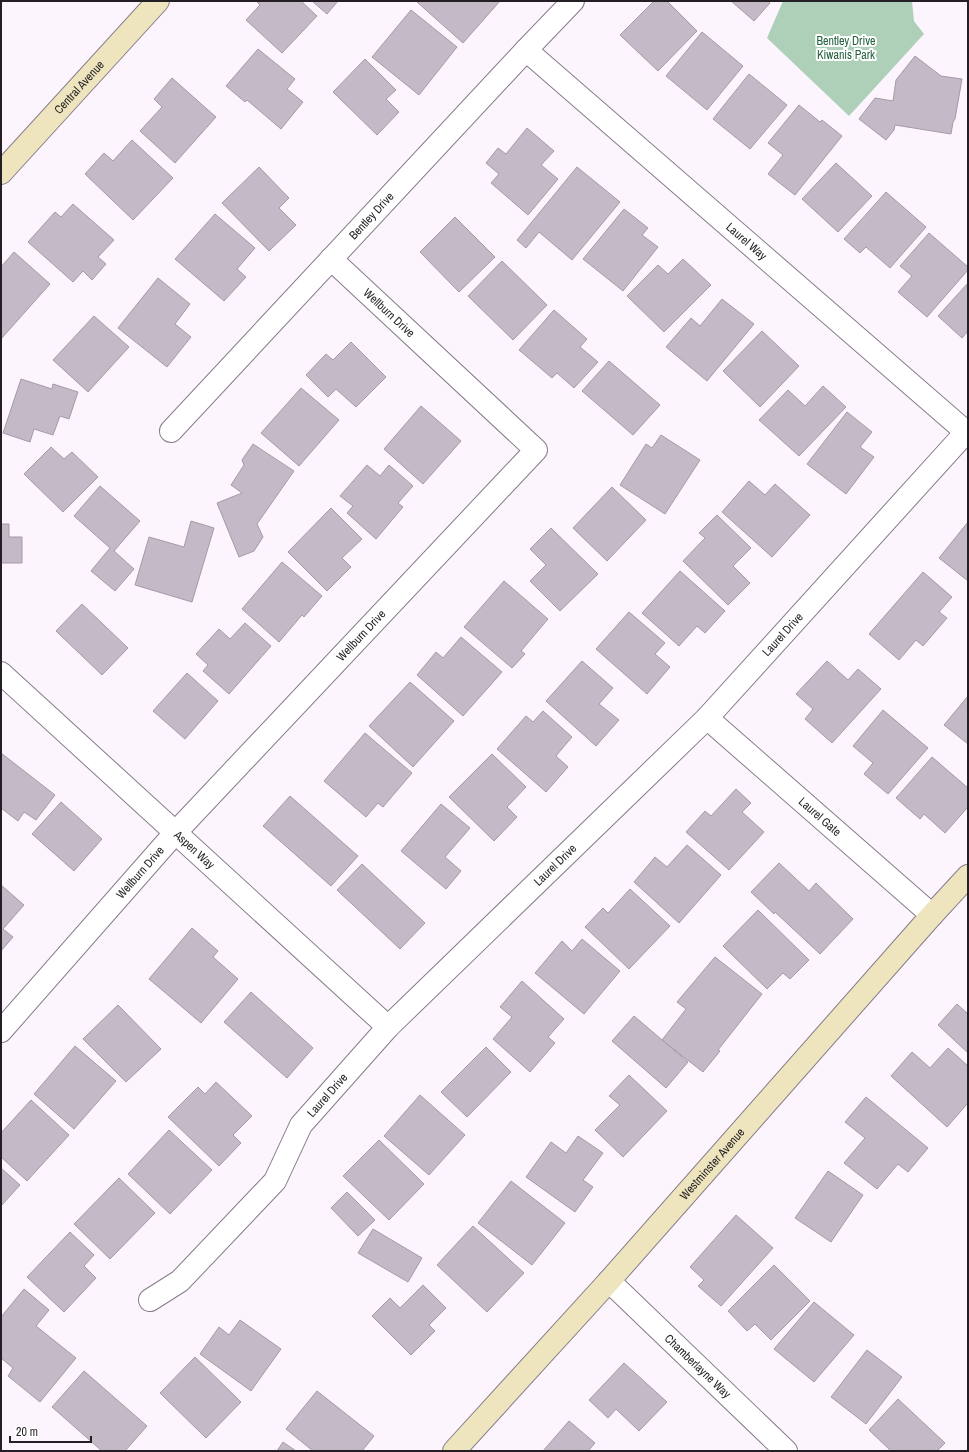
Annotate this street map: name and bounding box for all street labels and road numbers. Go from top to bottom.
street label: Central Avenue [51,57,108,118]
street label: Bentley Drive [345,189,397,243]
street label: Laurel Way [723,219,770,264]
street label: Wellburn Drive [360,285,418,341]
street label: Wellburn Drive [333,606,389,665]
street label: Laurel Drive [759,609,807,660]
street label: Laurel Gate [795,794,845,840]
street label: Aspen Way [170,826,218,873]
street label: Laurel Drive [530,841,580,889]
street label: Wellburn Drive [113,843,168,902]
street label: Laurel Drive [304,1070,351,1121]
street label: Westminster Avenue [676,1125,748,1203]
street label: Chamberlayne Way [661,1331,734,1402]

